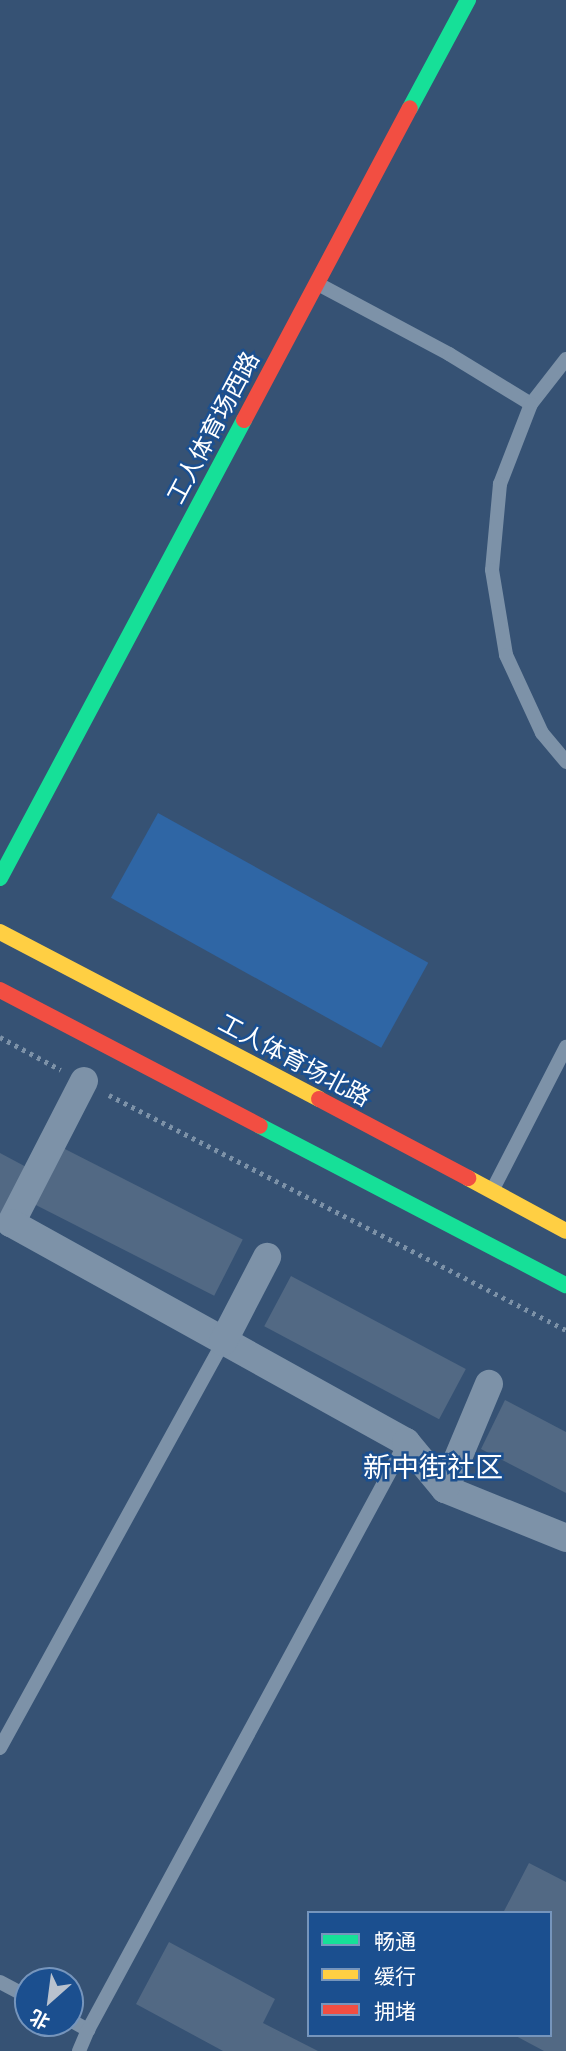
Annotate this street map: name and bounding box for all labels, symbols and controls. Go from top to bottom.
street label: 工人体育场西路 [162,347,266,509]
street label: 工人体育场北路 [213,1009,375,1113]
district label: 新中街社区 [363,1451,503,1485]
legend [307,1911,552,2037]
text: 畅通 [374,1930,416,1954]
text: 缓行 [374,1965,416,1989]
north arrow [14,1967,84,2037]
text: 拥堵 [374,2000,416,2024]
text: 北 [27,2005,54,2033]

